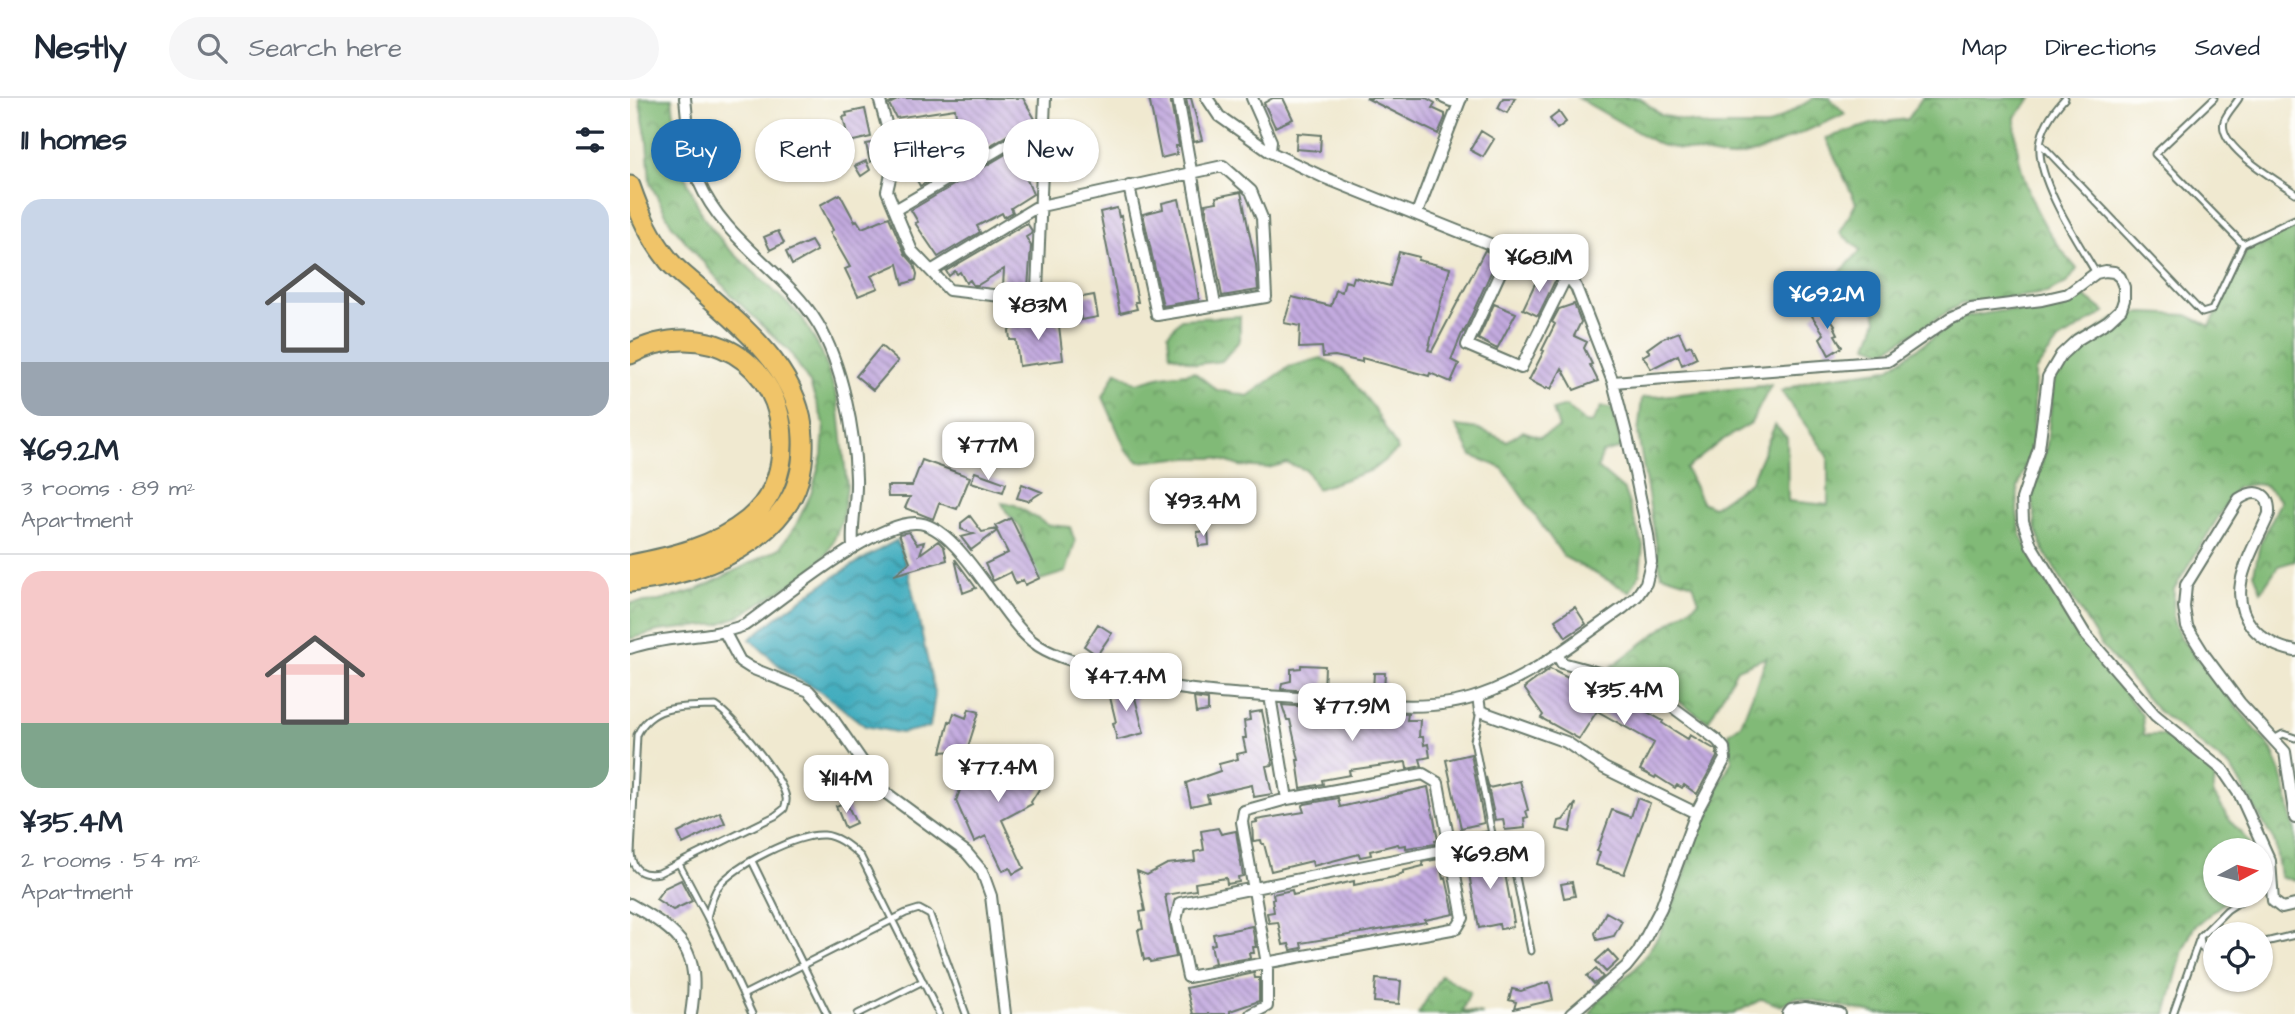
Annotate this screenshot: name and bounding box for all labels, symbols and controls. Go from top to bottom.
search box [169,17,659,80]
text: Nestly [35,25,127,71]
icon: search [193,29,231,67]
text: Search here [249,30,402,66]
text: Map [1962,31,2007,65]
text: Directions [2045,31,2157,65]
text: Saved [2195,31,2260,65]
text: 11 homes [21,119,127,161]
chip: Buy [651,119,741,182]
chip: Rent [755,119,855,182]
chip: Filters [869,119,989,182]
chip: New [1003,119,1099,182]
icon: filters [571,121,609,159]
pin: ¥68.1M [1482,234,1596,294]
text: ¥68.1M [1506,241,1572,273]
icon: home [252,245,378,371]
pin: ¥69.2M [1770,272,1884,331]
text: ¥69.2M [1789,278,1865,310]
pin: ¥83M [997,282,1079,342]
text: ¥83M [1009,289,1067,321]
pin: ¥77M [947,422,1029,482]
text: ¥77M [958,429,1018,461]
text: ¥69.2M [21,430,119,472]
text: 3 rooms · 89 m² [21,472,195,504]
pin: ¥93.4M [1146,478,1260,538]
text: ¥93.4M [1166,485,1241,517]
text: Apartment [21,504,133,536]
icon: home [252,617,378,743]
pin: ¥47.4M [1069,654,1183,713]
text: ¥47.4M [1086,660,1166,692]
pin: ¥35.4M [1567,668,1681,727]
text: ¥35.4M [1585,674,1663,706]
pin: ¥77.9M [1295,684,1409,743]
text: ¥77.9M [1314,690,1390,722]
pin: ¥77.4M [941,744,1055,804]
text: ¥77.4M [959,751,1037,783]
pin: ¥114M [797,756,895,815]
text: ¥114M [820,762,872,794]
text: ¥35.4M [21,802,123,844]
pin: ¥69.8M [1433,832,1547,891]
text: ¥69.8M [1452,838,1528,870]
north arrow [2203,838,2273,908]
map controls [2203,838,2273,992]
text: 2 rooms · 54 m² [21,844,201,876]
text: Apartment [21,876,133,908]
button: locate [2203,922,2273,992]

